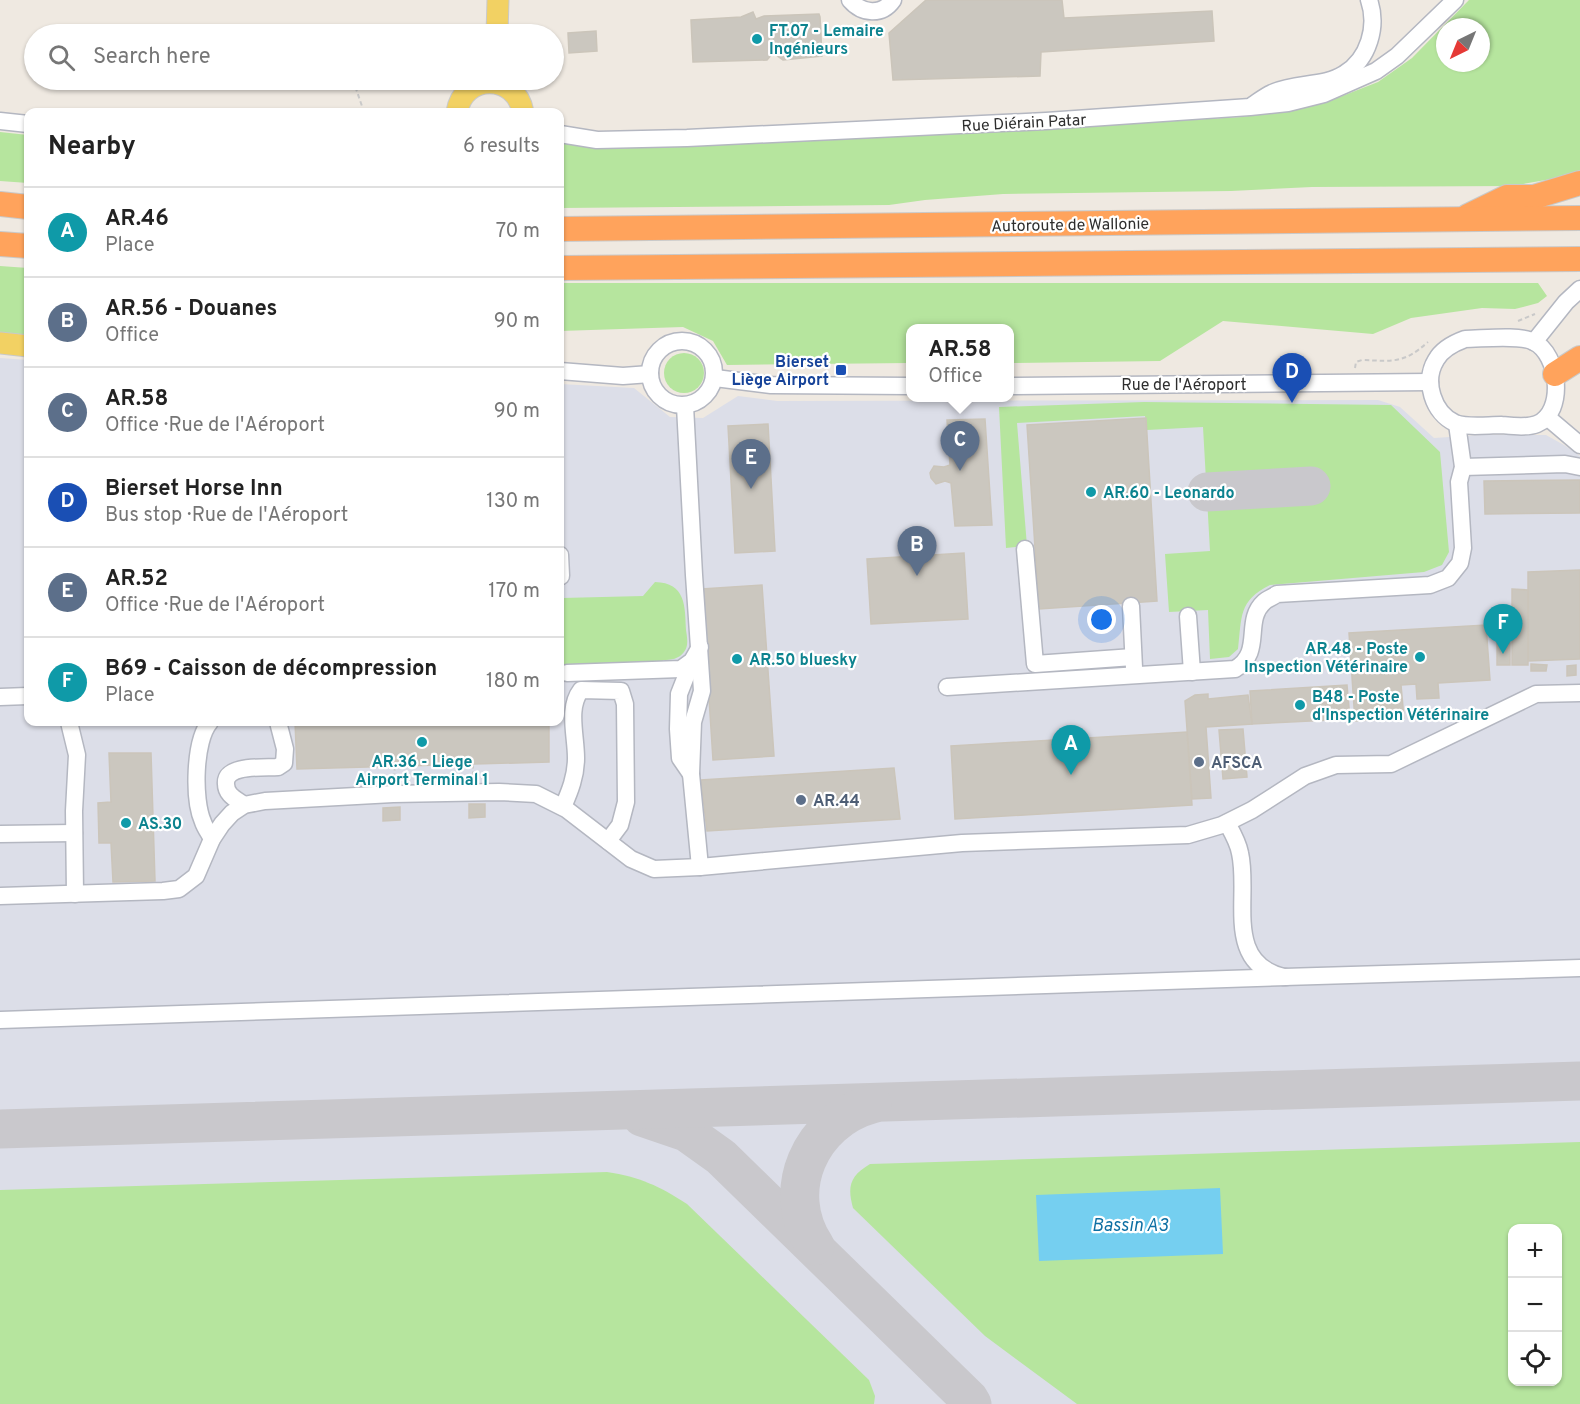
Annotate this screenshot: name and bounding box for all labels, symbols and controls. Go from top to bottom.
north arrow [1436,18,1490,72]
place label: FT.07 - Lemaire Ingénieurs [769,22,884,60]
search box [24,24,564,90]
marker: FT.07 - Lemaire Ingénieurs [750,32,764,46]
icon: search [45,41,78,74]
text: Search here [93,44,211,71]
street label: Rue Diérain Patar [961,111,1087,137]
text: Nearby [48,131,136,164]
text: 6 results [463,134,540,160]
text: AR.46 [105,206,169,233]
street label: Autoroute de Wallonie [991,215,1149,237]
text: A [60,219,75,245]
text: 70 m [496,219,540,245]
text: Place [105,233,155,259]
text: AR.56 - Douanes [105,296,277,323]
text: B [61,309,74,335]
text: 90 m [494,309,540,335]
text: Office [105,323,159,349]
popup [906,324,1014,402]
text: AR.58 [928,337,992,364]
place label: Bierset Liège Airport [731,353,829,391]
pin: D [1272,354,1312,403]
marker: Bierset Liège Airport [834,363,848,377]
text: Office [928,364,982,390]
street label: Rue de l'Aéroport [1121,376,1247,396]
text: AR.58 [105,386,168,413]
text: C [61,399,74,425]
text: 90 m [494,399,540,425]
text: Office · Rue de l'Aéroport [105,413,325,439]
pin: C [940,422,980,471]
pin: E [732,440,771,489]
text: Bierset Horse Inn [105,476,283,503]
place label: AR.60 - Leonardo [1103,484,1234,504]
marker: AR.60 - Leonardo [1084,485,1098,499]
text: D [60,489,75,515]
text: 130 m [486,489,540,515]
text: Bus stop · Rue de l'Aéroport [105,503,348,529]
pin: B [898,526,936,576]
text: AR.52 [105,566,168,593]
text: E [61,579,74,605]
text: 170 m [488,579,540,605]
text: Office · Rue de l'Aéroport [105,593,325,619]
pin: F [1484,604,1522,654]
your location [1087,605,1116,634]
place label: AR.48 - Poste Inspection Vétérinaire [1244,640,1408,678]
marker: AR.48 - Poste Inspection Vétérinaire [1413,650,1427,664]
place label: AR.50 bluesky [749,651,857,671]
marker: AR.50 bluesky [730,652,744,666]
text: B69 - Caisson de décompression [105,656,437,683]
text: F [62,669,73,695]
text: 180 m [486,669,540,695]
text: Place [105,683,155,709]
place label: B48 - Poste d'Inspection Vétérinaire [1312,688,1489,726]
marker: B48 - Poste d'Inspection Vétérinaire [1293,698,1307,712]
pin: A [1052,726,1090,775]
marker: AR.36 - Liege Airport Terminal 1 [415,735,429,749]
place label: AR.36 - Liege Airport Terminal 1 [355,753,489,791]
place label: AFSCA [1211,754,1262,774]
marker: AFSCA [1192,755,1206,769]
place label: AR.44 [813,792,860,812]
marker: AR.44 [794,793,808,807]
place label: AS.30 [138,815,182,835]
marker: AS.30 [119,816,133,830]
water label: Bassin A3 [1092,1215,1169,1238]
map controls [1508,1224,1562,1386]
button: + [1508,1224,1562,1278]
button: − [1508,1278,1562,1332]
button: locate [1508,1332,1562,1386]

